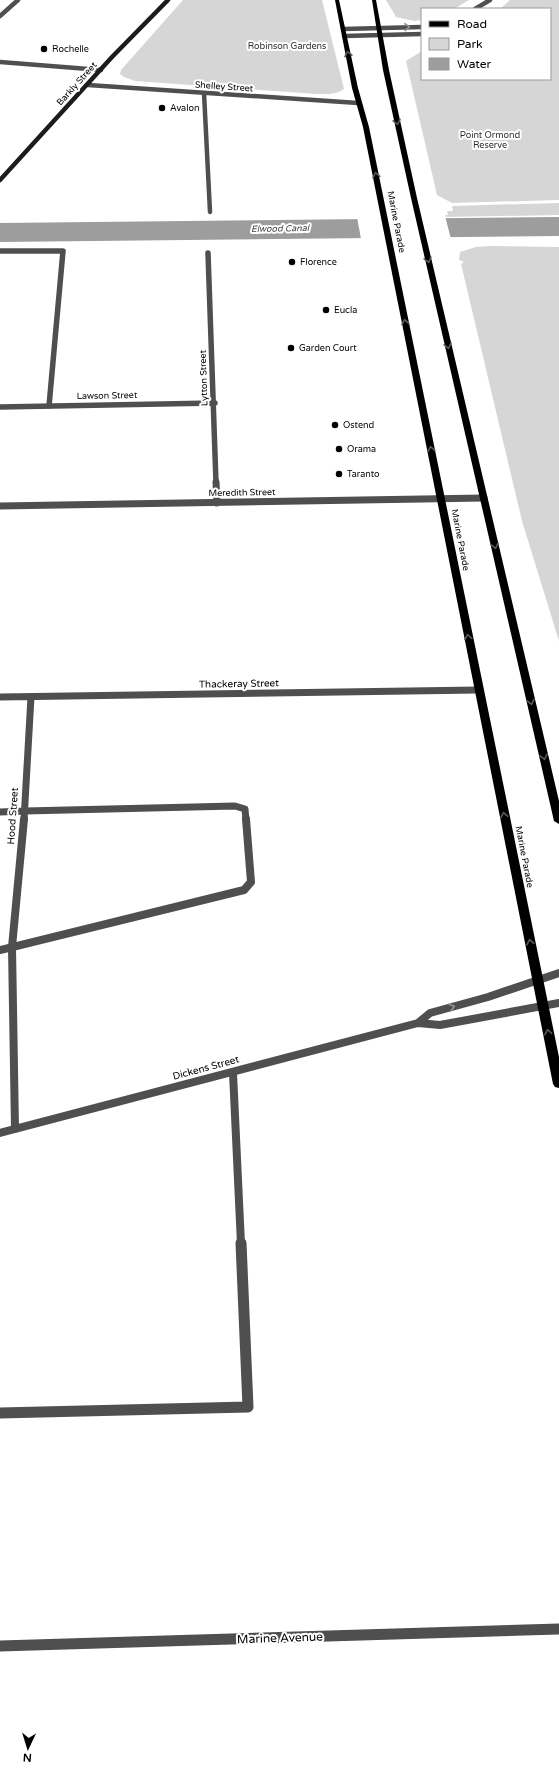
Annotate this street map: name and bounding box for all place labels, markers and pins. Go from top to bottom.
marker: Rochelle [39,44,49,54]
place label: Rochelle [52,44,89,55]
marker: Avalon [157,103,167,113]
place label: Avalon [170,103,199,114]
marker: Florence [287,257,297,267]
place label: Florence [300,257,337,268]
marker: Eucla [321,305,331,315]
place label: Eucla [334,305,357,316]
marker: Garden Court [286,343,296,353]
place label: Garden Court [299,343,357,354]
marker: Ostend [330,420,340,430]
place label: Ostend [343,420,374,431]
marker: Orama [334,444,344,454]
place label: Orama [347,444,376,455]
marker: Taranto [334,469,344,479]
place label: Taranto [347,469,380,480]

